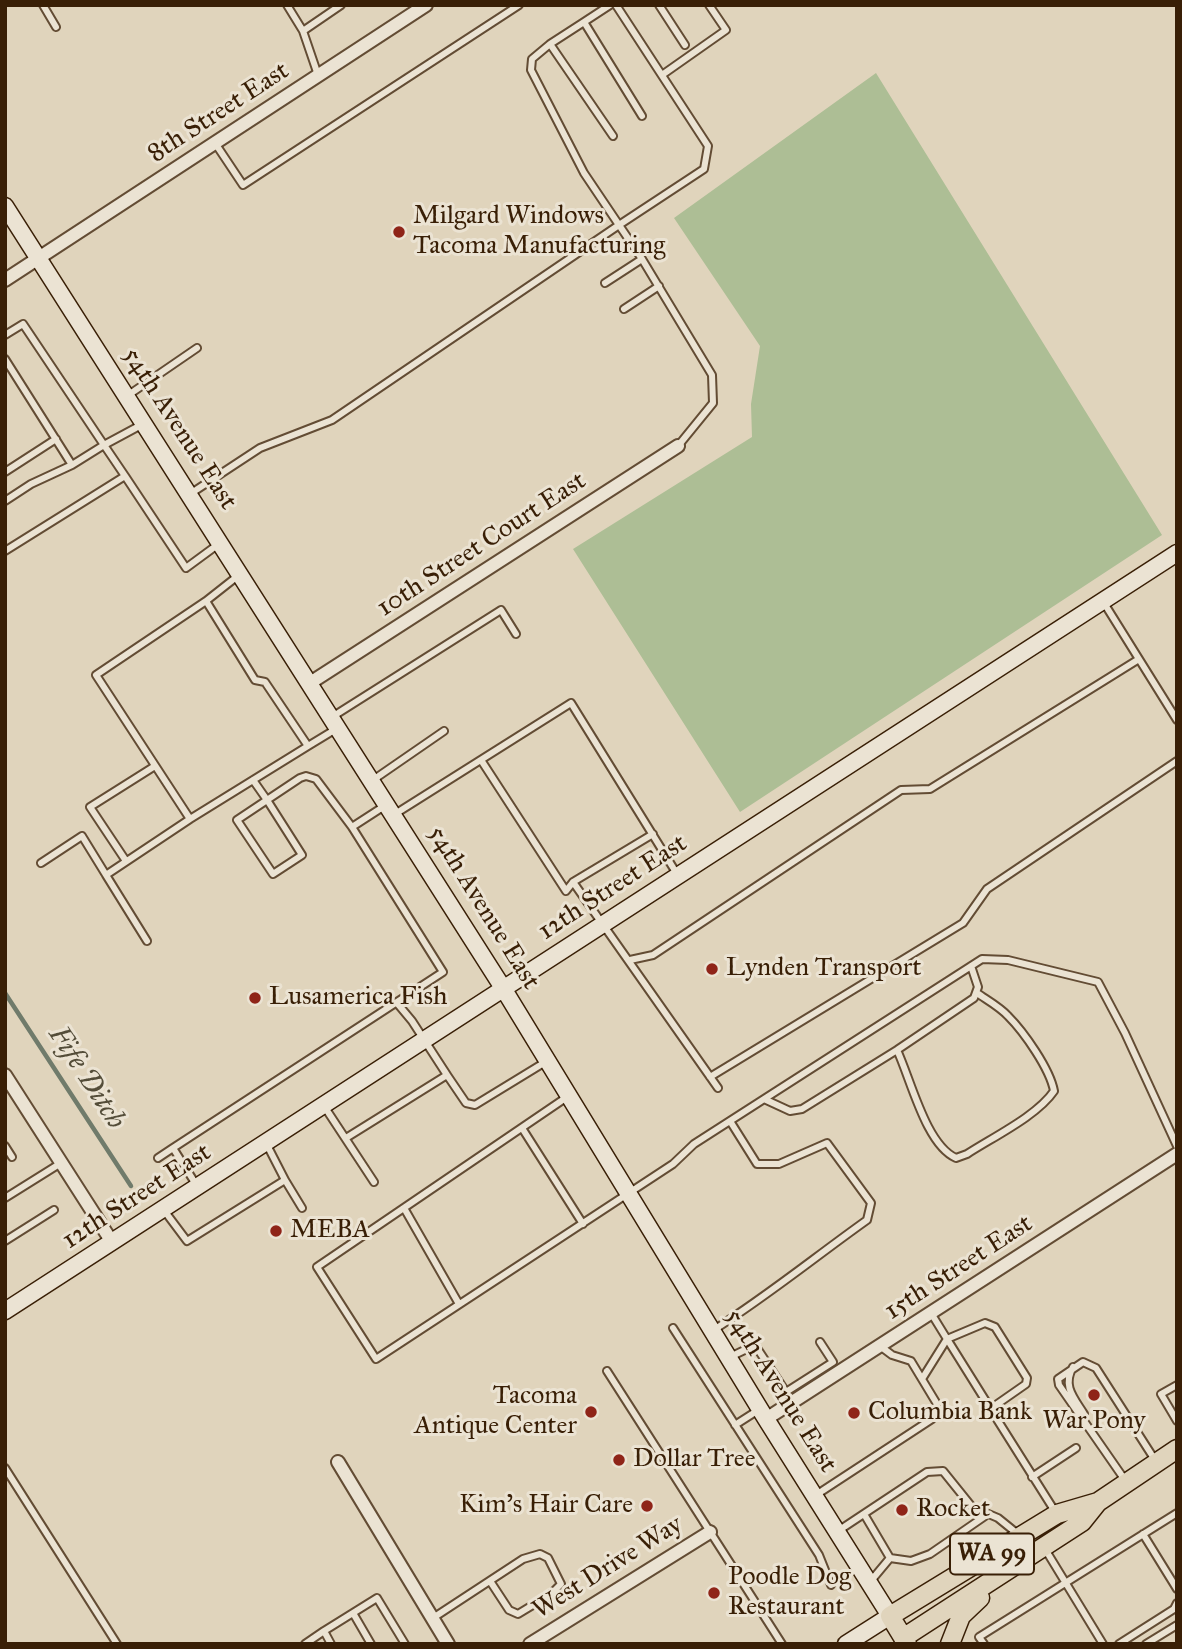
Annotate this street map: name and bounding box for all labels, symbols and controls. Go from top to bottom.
street label: 8th Street East [143,56,295,170]
place label: Milgard Windows Tacoma Manufacturing [413,201,665,262]
marker: Milgard Windows Tacoma Manufacturing [391,224,407,240]
street label: 54th Avenue East [115,342,243,516]
street label: 10th Street Court East [372,466,592,624]
street label: 54th Avenue East [420,820,546,996]
street label: 12th Street East [533,828,693,948]
place label: Lynden Transport [726,953,921,985]
marker: Lynden Transport [704,961,720,977]
place label: Lusamerica Fish [269,982,448,1014]
marker: Lusamerica Fish [247,990,263,1006]
water label: Fife Ditch [40,1020,132,1136]
street label: 12th Street East [57,1137,217,1257]
street label: 15th Street East [879,1209,1039,1327]
place label: MEBA [290,1215,370,1247]
marker: MEBA [268,1223,284,1239]
street label: 54th Avenue East [717,1303,843,1479]
place label: Tacoma Antique Center [414,1381,577,1442]
marker: War Pony [1086,1387,1102,1403]
place label: Columbia Bank [868,1397,1032,1429]
marker: Tacoma Antique Center [583,1404,599,1420]
marker: Columbia Bank [846,1405,862,1421]
place label: War Pony [1042,1406,1146,1438]
place label: Dollar Tree [633,1444,756,1476]
marker: Dollar Tree [611,1452,627,1468]
place label: Kim's Hair Care [459,1490,633,1522]
place label: Rocket [916,1494,990,1526]
marker: Kim's Hair Care [639,1498,655,1514]
marker: Rocket [894,1502,910,1518]
street label: West Drive Way [527,1510,689,1626]
road number: WA 99 [950,1534,1034,1574]
place label: Poodle Dog Restaurant [728,1562,851,1624]
marker: Poodle Dog Restaurant [706,1585,722,1601]

